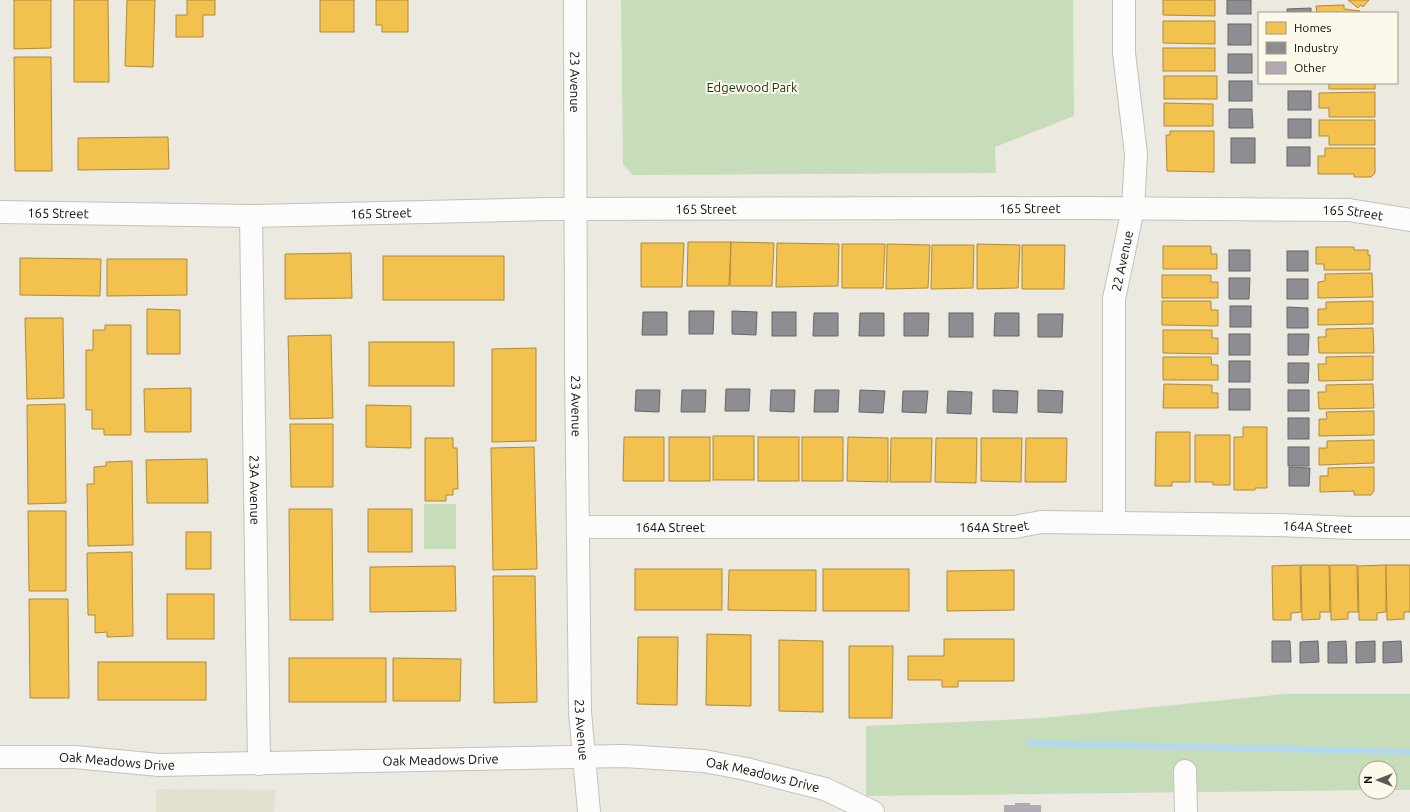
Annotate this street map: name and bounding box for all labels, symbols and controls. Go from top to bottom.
legend [1258,12,1398,84]
text: Homes [1294,21,1332,34]
text: Industry [1294,41,1339,54]
street label: 23 Avenue [568,51,582,113]
text: Other [1294,61,1327,74]
park label: Edgewood Park [706,80,798,94]
street label: 165 Street [999,201,1061,215]
street label: 165 Street [675,202,737,216]
street label: 165 Street [1322,203,1384,222]
street label: 165 Street [27,205,89,220]
street label: 165 Street [350,205,412,221]
street label: 22 Avenue [1109,229,1135,292]
street label: 23 Avenue [569,375,584,437]
street label: 23A Avenue [247,455,263,525]
street label: 164A Street [959,518,1030,534]
street label: 164A Street [1282,518,1353,535]
street label: 164A Street [635,520,705,534]
street label: 23 Avenue [573,699,591,761]
street label: Oak Meadows Drive [59,750,175,772]
street label: Oak Meadows Drive [382,751,499,768]
street label: Oak Meadows Drive [705,755,821,794]
north arrow [1358,760,1398,800]
text: N [1362,776,1374,784]

